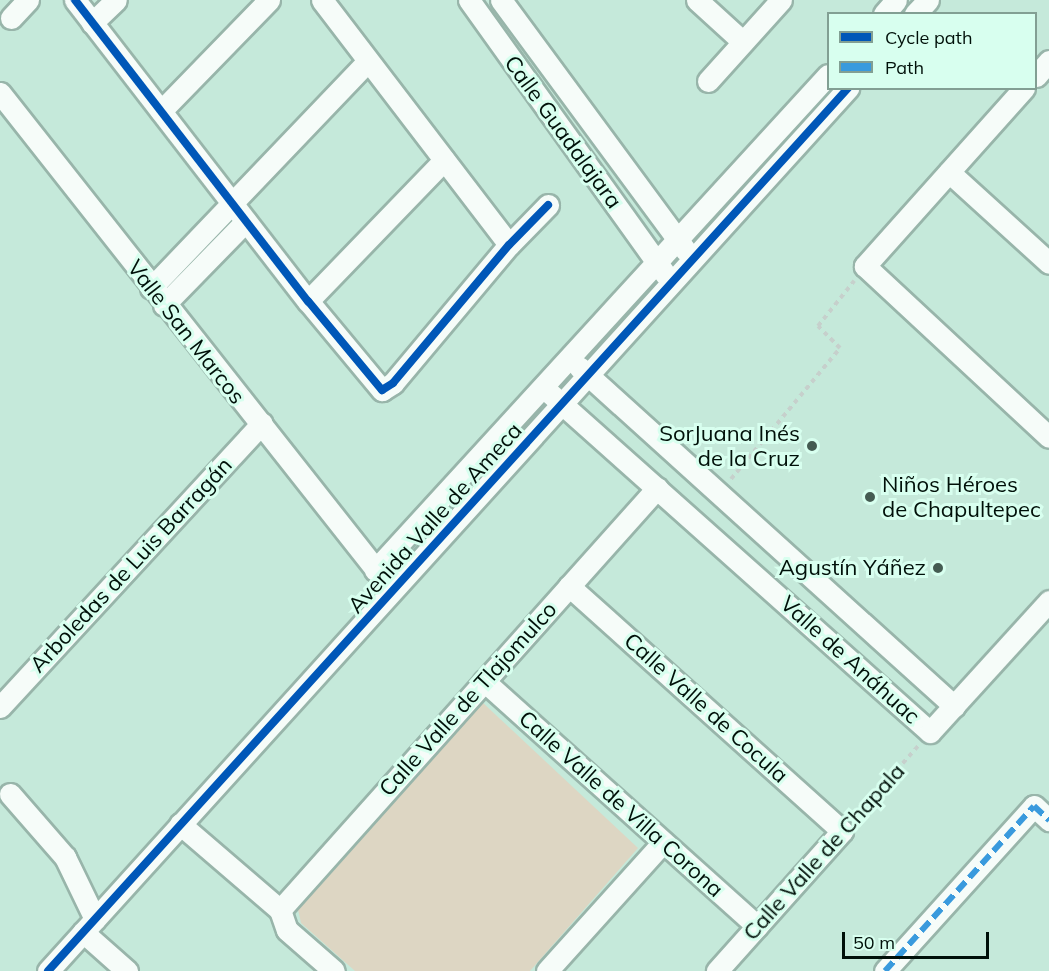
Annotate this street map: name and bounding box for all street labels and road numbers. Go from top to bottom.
street label: Calle Guadalajara [499,50,627,214]
street label: Valle San Marcos [122,255,250,409]
street label: Avenida Valle de Ameca [342,417,528,619]
street label: Arboledas de Luis Barragán [24,452,238,678]
street label: Valle de Anáhuac [775,591,925,729]
street label: Calle Valle de Tlajomulco [374,596,562,802]
street label: Calle Valle de Cocula [619,627,793,789]
street label: Calle Valle de Villa Corona [513,705,729,903]
street label: Calle Valle de Chapala [738,758,910,946]

